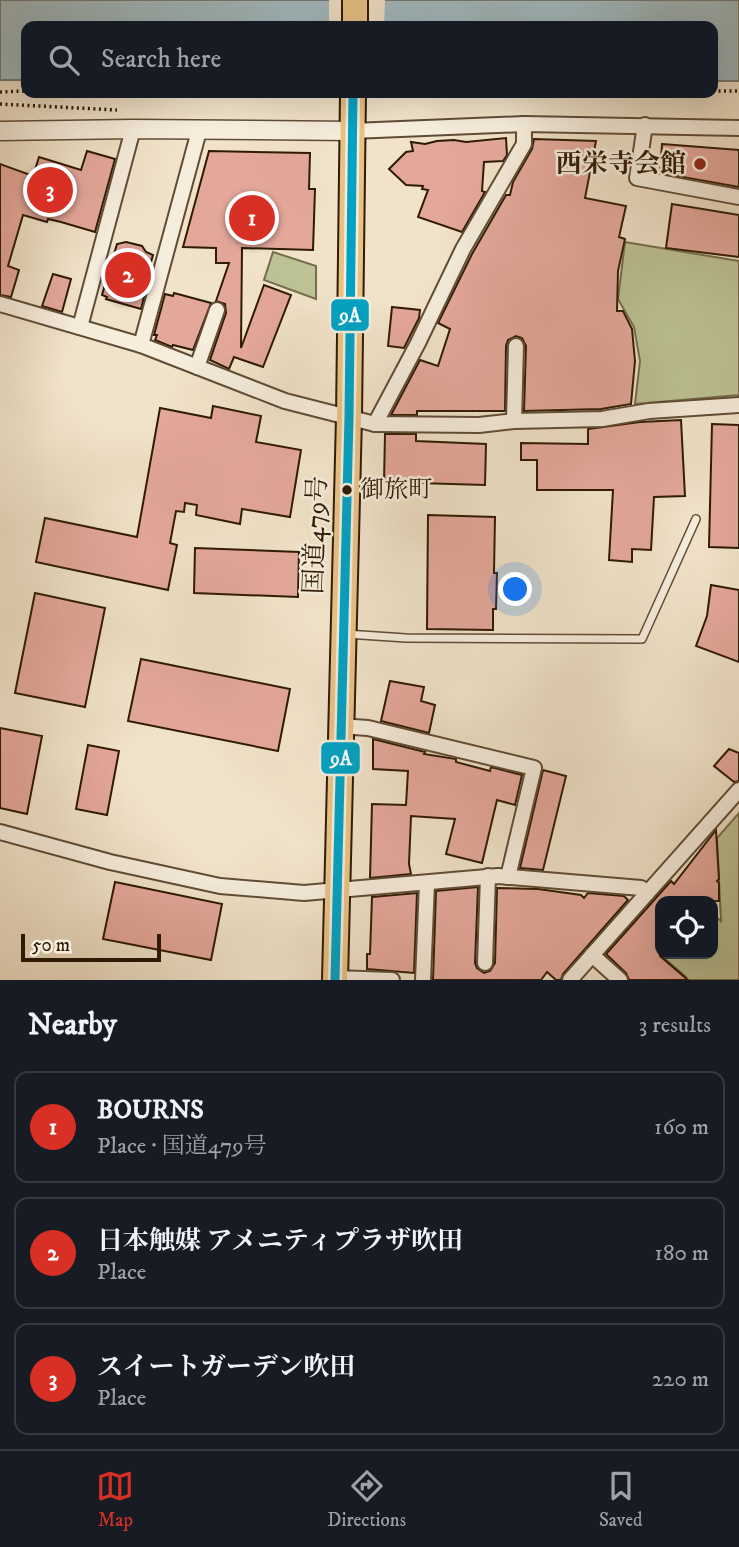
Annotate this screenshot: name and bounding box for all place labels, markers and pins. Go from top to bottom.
place label: 西栄寺会館 [556,148,686,181]
marker: 西栄寺会館 [692,156,708,172]
pin: 3 [27,164,73,216]
pin: 1 [229,192,275,244]
pin: 2 [105,249,151,301]
place label: 御旅町 [360,475,432,505]
marker: 御旅町 [340,483,354,497]

